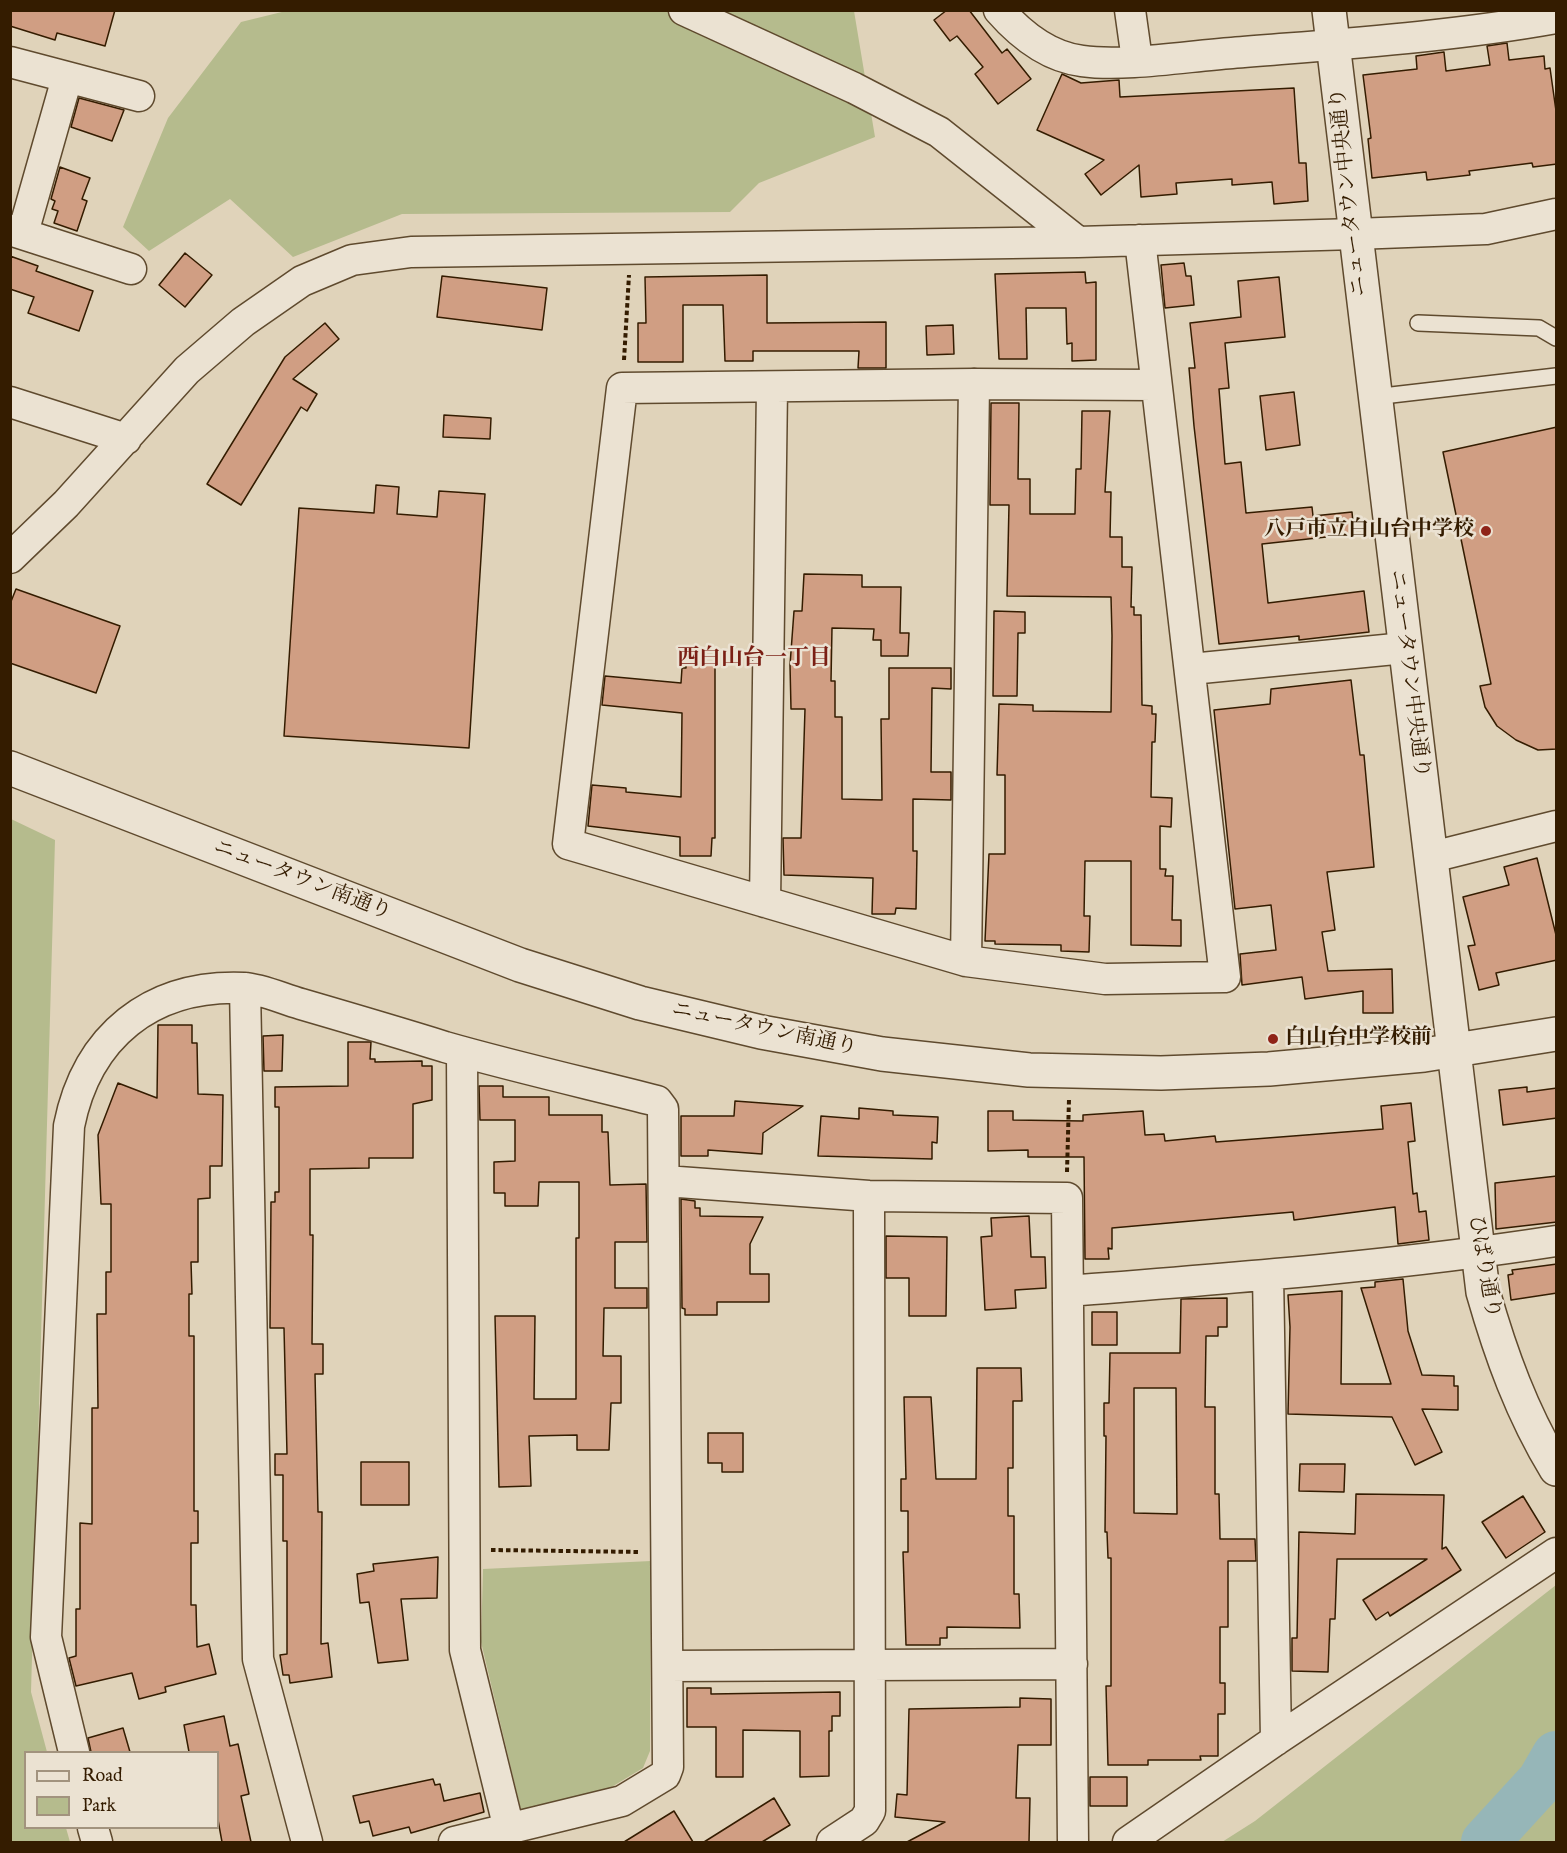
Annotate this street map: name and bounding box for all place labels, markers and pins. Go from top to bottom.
place label: 八戸市立白山台中学校 [1264,518,1474,544]
marker: 八戸市立白山台中学校 [1479,524,1493,538]
place label: 白山台中学校前 [1285,1026,1432,1052]
marker: 白山台中学校前 [1266,1032,1280,1046]

